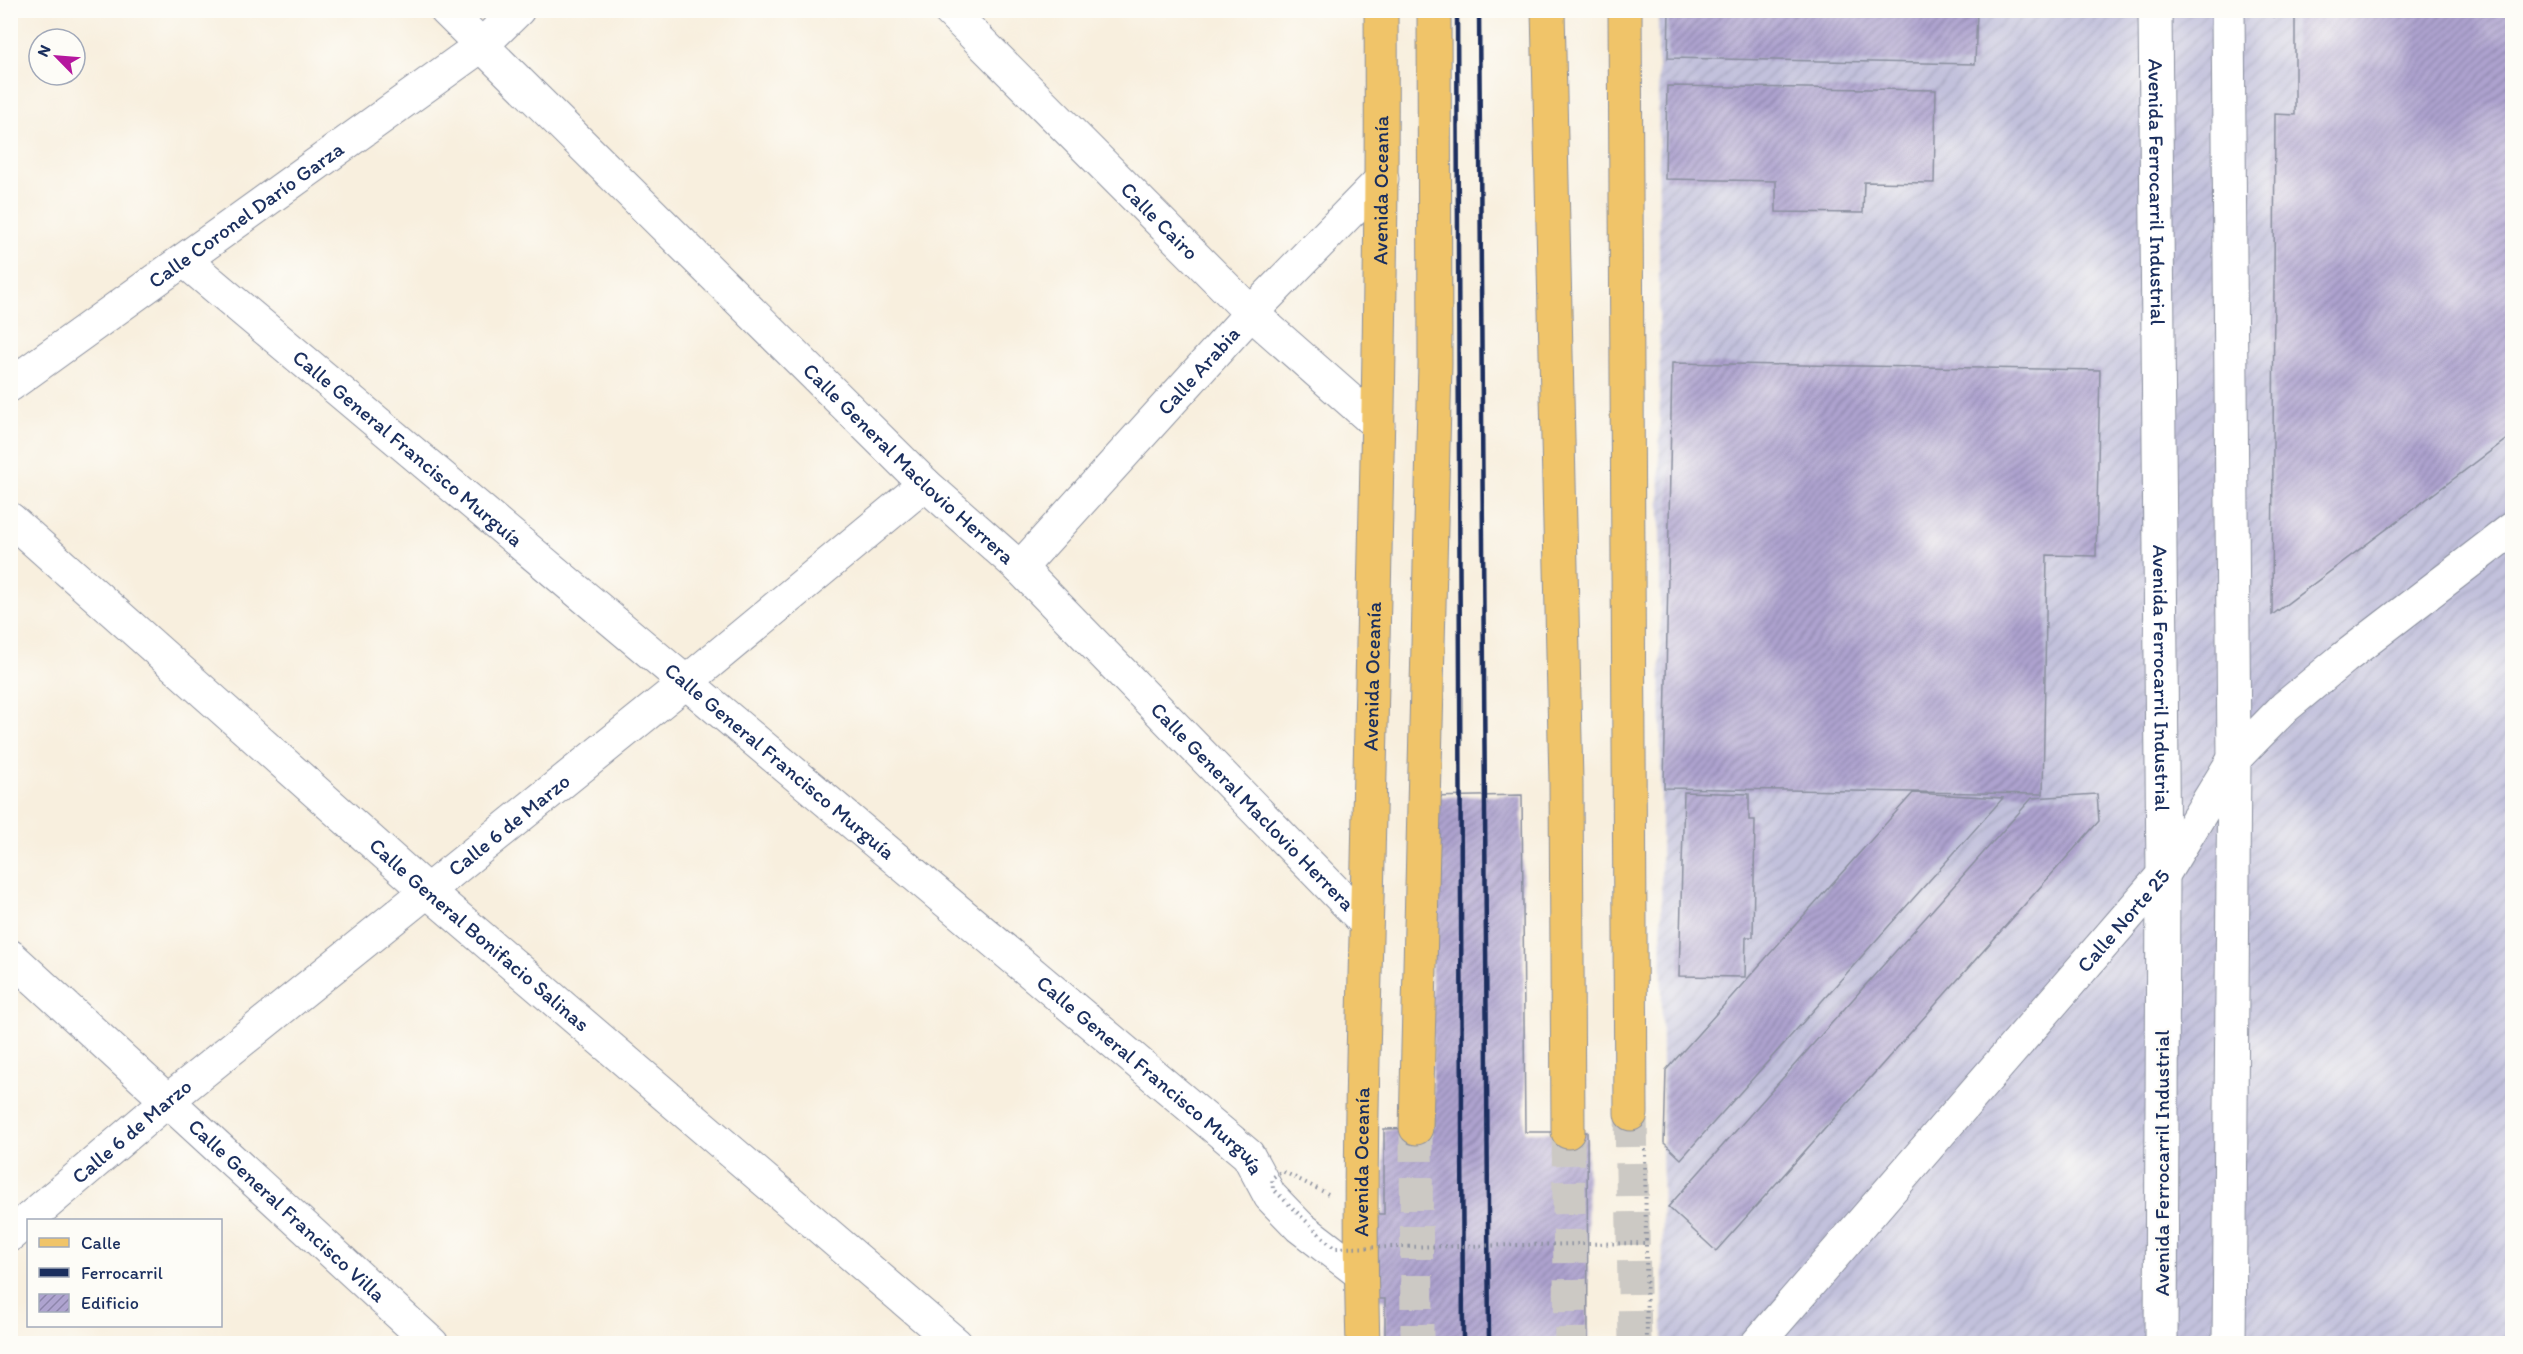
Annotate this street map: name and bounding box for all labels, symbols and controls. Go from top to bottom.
north arrow [27,27,87,87]
text: N [33,42,55,60]
street label: Avenida Ferrocarril Industrial [2143,59,2171,326]
street label: Avenida Oceanía [1367,115,1393,265]
street label: Calle Coronel Darío Garza [143,136,348,293]
street label: Calle Cairo [1116,177,1204,265]
street label: Calle Arabia [1152,321,1245,420]
street label: Calle General Francisco Murguía [288,344,528,552]
street label: Calle General Maclovio Herrera [798,357,1020,569]
street label: Avenida Ferrocarril Industrial [2148,544,2175,811]
street label: Avenida Oceanía [1357,601,1386,751]
street label: Calle General Francisco Murguía [660,657,900,865]
street label: Calle General Maclovio Herrera [1146,697,1360,916]
street label: Calle 6 de Marzo [443,768,575,881]
street label: Calle General Bonifacio Salinas [364,832,595,1036]
street label: Calle Norte 25 [2071,863,2175,977]
street label: Calle General Francisco Murguía [1032,970,1269,1179]
street label: Avenida Ferrocarril Industrial [2149,1030,2174,1296]
street label: Calle 6 de Marzo [66,1073,197,1189]
street label: Avenida Oceanía [1348,1087,1374,1237]
street label: Calle General Francisco Villa [183,1113,391,1307]
legend [27,1219,222,1327]
text: Calle [81,1232,121,1254]
text: Ferrocarril [81,1262,163,1284]
text: Edificio [81,1292,139,1314]

